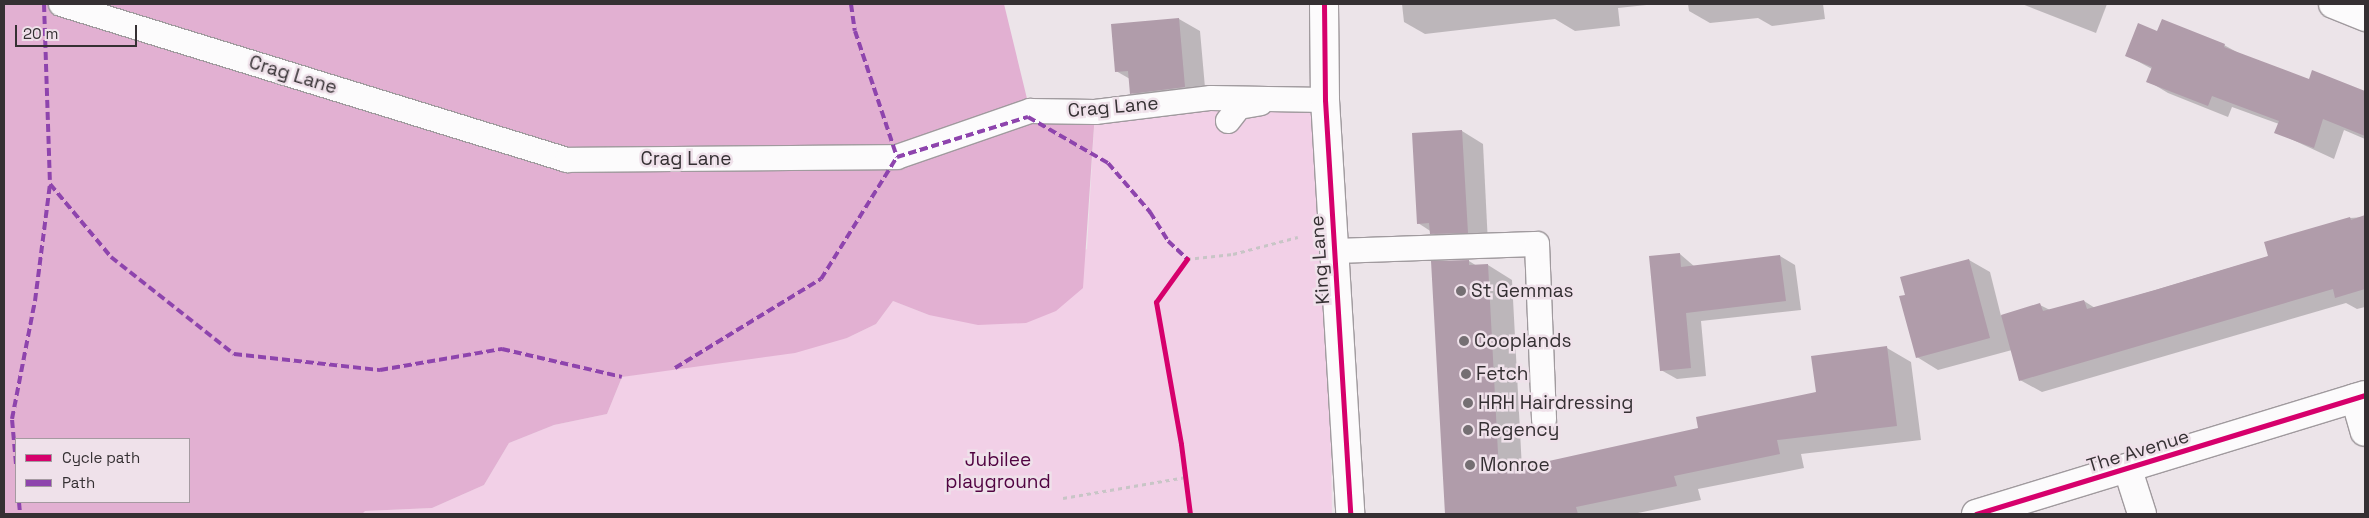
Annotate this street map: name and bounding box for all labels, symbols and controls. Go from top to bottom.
scale bar [18,15,140,47]
text: 20 m [23,24,58,43]
street label: Crag Lane [246,51,340,99]
street label: Crag Lane [1067,92,1159,122]
street label: Crag Lane [641,148,731,170]
street label: King Lane [1306,215,1334,305]
place label: St Gemmas [1471,280,1574,302]
marker: St Gemmas [1455,285,1467,297]
place label: Cooplands [1474,330,1571,352]
marker: Cooplands [1458,335,1470,347]
place label: Fetch [1476,363,1528,385]
marker: Fetch [1460,368,1472,380]
place label: HRH Hairdressing [1478,392,1633,414]
marker: HRH Hairdressing [1462,397,1474,409]
place label: Regency [1478,419,1559,441]
marker: Regency [1462,424,1474,436]
street label: The Avenue [2084,425,2192,477]
legend [15,438,190,503]
text: Cycle path [62,448,140,467]
park label: Jubilee playground [945,449,1051,493]
place label: Monroe [1480,454,1550,476]
marker: Monroe [1464,459,1476,471]
text: Path [62,473,95,492]

